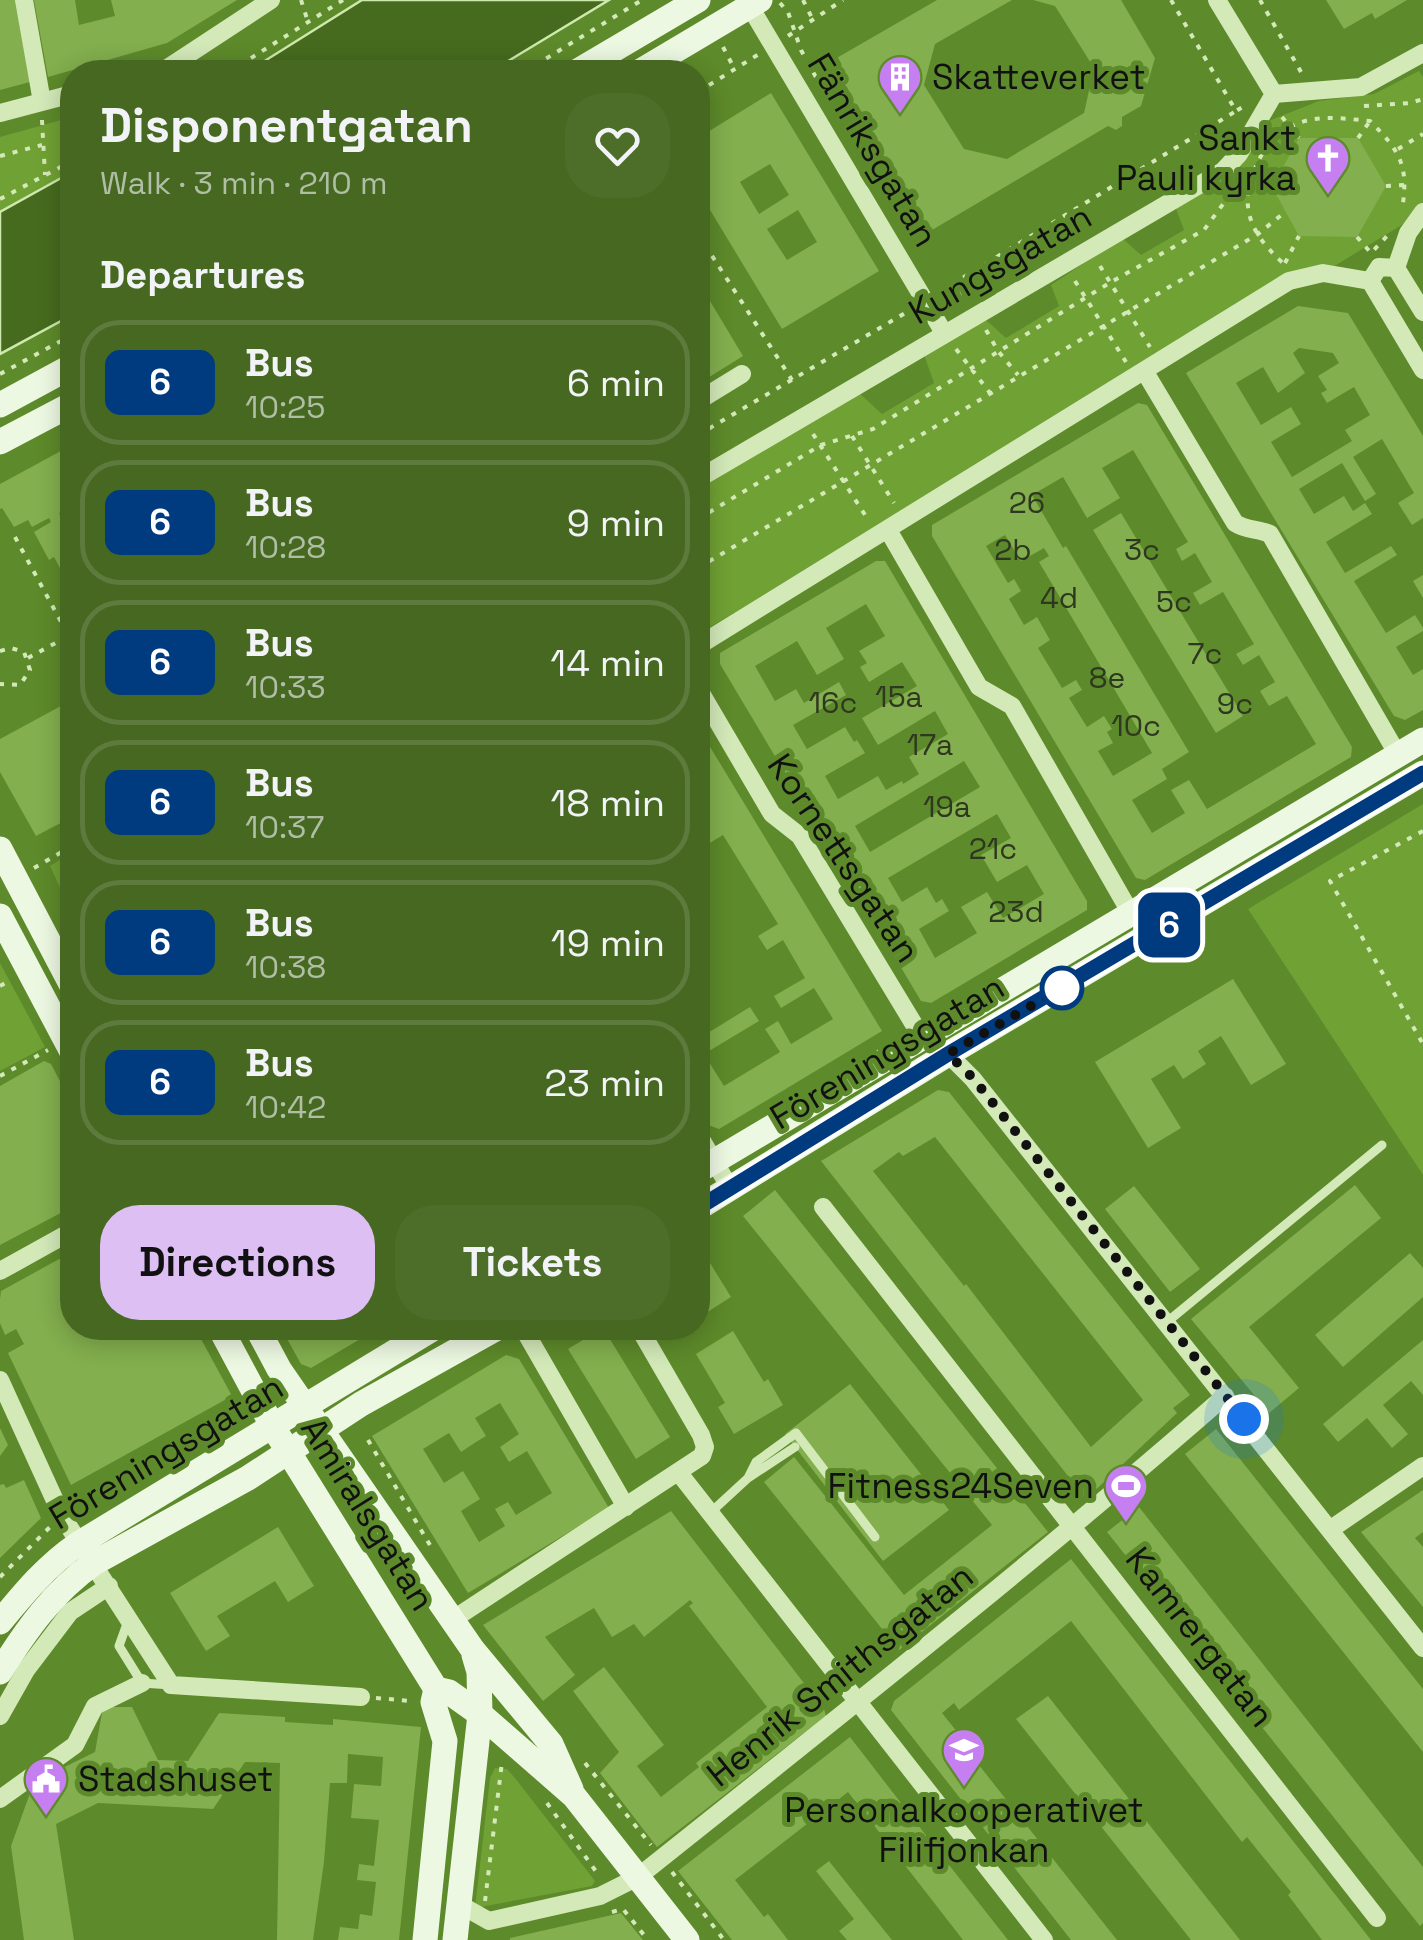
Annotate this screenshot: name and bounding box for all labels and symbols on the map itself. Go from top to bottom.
street label: Fänriksgatan [798,45,948,255]
building icon: Skatteverket [877,54,923,115]
place label: Skatteverket [932,55,1146,99]
place label: Sankt Pauli kyrka [1116,116,1296,200]
church icon: Sankt Pauli kyrka [1305,135,1351,196]
street label: Kungsgatan [901,194,1099,334]
house number: 26 [1009,483,1045,522]
house number: 2b [994,530,1032,569]
house number: 3c [1124,530,1160,569]
house number: 4d [1040,578,1078,617]
house number: 5c [1156,582,1192,621]
house number: 7c [1188,634,1222,673]
house number: 8e [1089,658,1125,697]
house number: 15a [875,677,923,716]
house number: 16c [809,683,857,722]
house number: 9c [1217,684,1253,723]
house number: 10c [1111,706,1161,745]
house number: 17a [907,725,953,764]
street label: Kornettsgatan [758,745,930,971]
house number: 19a [923,787,971,826]
house number: 21c [969,829,1017,868]
house number: 23d [988,892,1044,931]
line badge: 6 [1136,892,1202,958]
street label: Föreningsgatan [762,965,1012,1139]
unlabelled marker [1041,967,1083,1009]
street label: Föreningsgatan [41,1365,291,1539]
your location [1219,1394,1269,1444]
street label: Amiralsgatan [291,1409,445,1619]
sports icon: Fitness24Seven [1103,1463,1149,1524]
place label: Fitness24Seven [828,1464,1094,1508]
street label: Kamrergatan [1116,1538,1284,1736]
street label: Henrik Smithsgatan [698,1554,982,1796]
school or university icon: Personalkooperativet Filifjonkan [941,1727,987,1788]
public building icon: Stadshuset [23,1756,69,1817]
place label: Stadshuset [78,1757,273,1801]
place label: Personalkooperativet Filifjonkan [784,1788,1144,1872]

